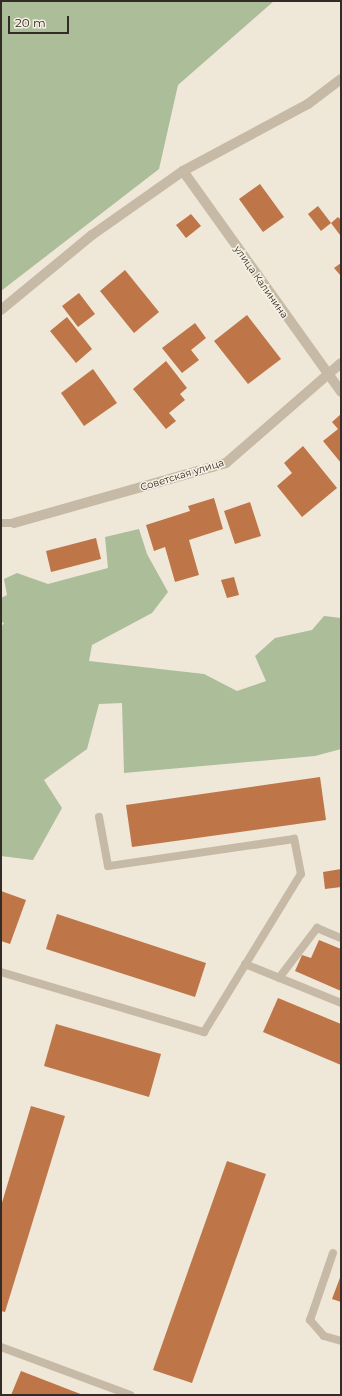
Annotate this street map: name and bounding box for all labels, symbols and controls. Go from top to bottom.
scale bar [10,8,71,34]
text: 20 m [15,15,46,30]
street label: улица Калинина [231,243,291,321]
street label: Советская улица [139,457,225,493]

